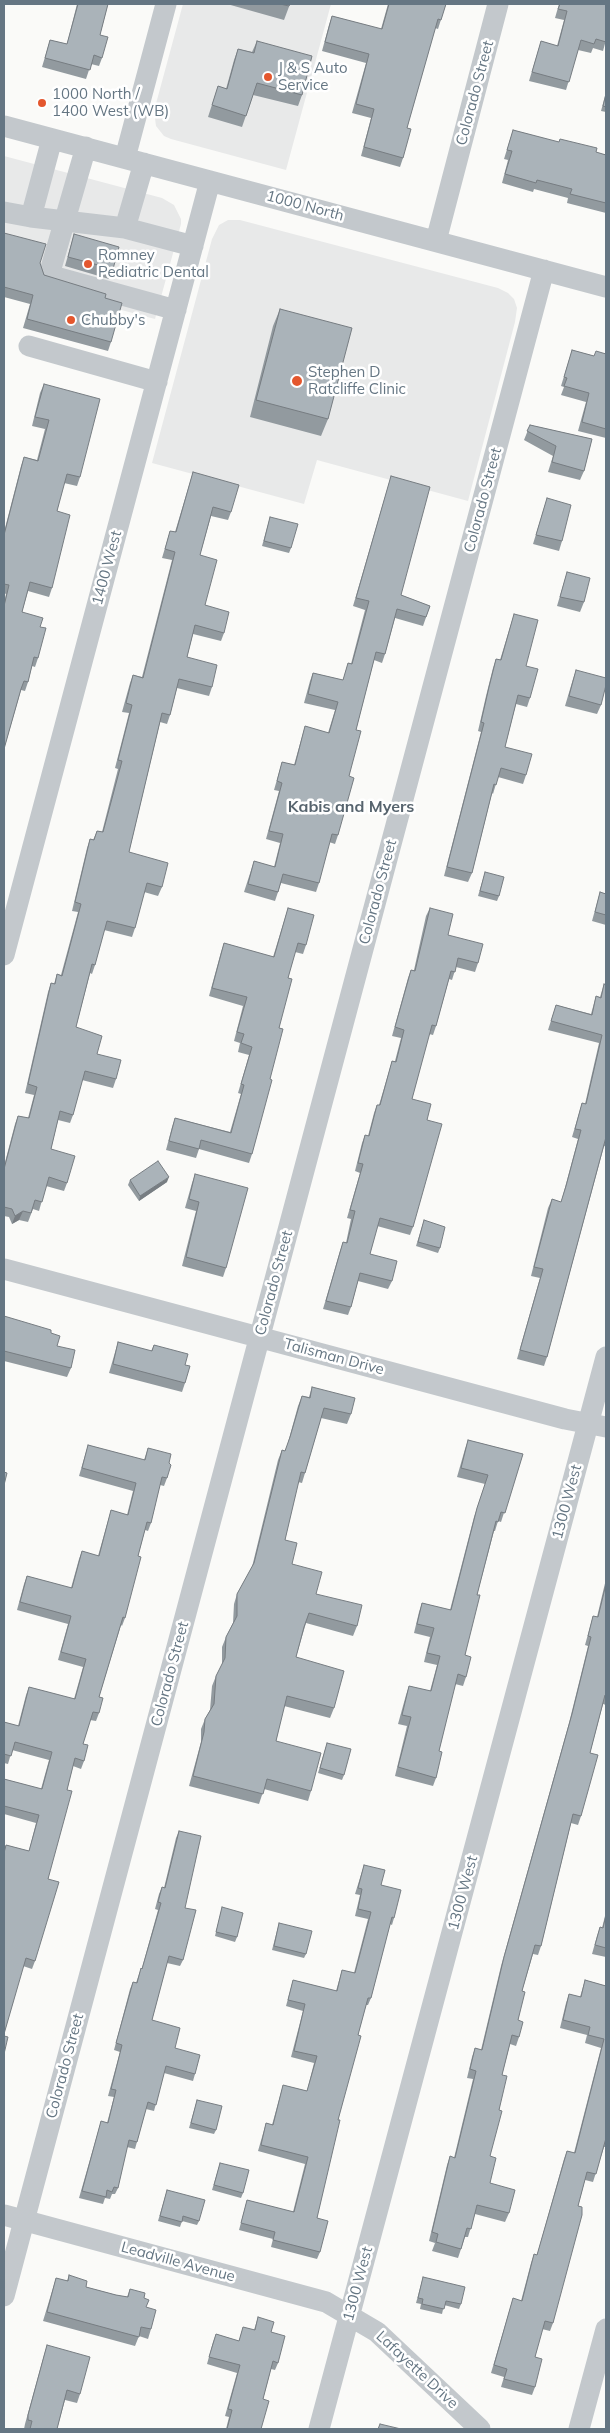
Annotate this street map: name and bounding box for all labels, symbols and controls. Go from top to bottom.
street label: Colorado Street [452,39,498,147]
place label: J & S Auto Service [278,59,348,94]
marker: J & S Auto Service [262,71,274,83]
place label: 1000 North / 1400 West (WB) [52,85,169,120]
marker: 1000 North / 1400 West (WB) [36,97,48,109]
street label: 1000 North [264,187,346,225]
place label: Romney Pediatric Dental [98,246,209,281]
marker: Romney Pediatric Dental [82,258,94,270]
place label: Chubby's [81,311,145,329]
marker: Chubby's [65,314,77,326]
place label: Stephen D Ratcliffe Clinic [308,363,406,398]
marker: Stephen D Ratcliffe Clinic [290,374,304,388]
street label: Colorado Street [460,446,506,554]
street label: 1400 West [88,529,126,607]
district label: Kabis and Myers [288,797,414,817]
street label: Colorado Street [355,838,401,946]
street label: Colorado Street [251,1229,297,1337]
street label: Talisman Drive [282,1335,386,1379]
street label: 1300 West [548,1463,586,1541]
street label: Colorado Street [147,1620,193,1728]
street label: 1300 West [444,1854,482,1932]
street label: Colorado Street [42,2012,88,2120]
street label: Leadville Avenue [119,2238,237,2286]
street label: 1300 West [339,2245,377,2323]
street label: Lafayette Drive [372,2327,462,2413]

